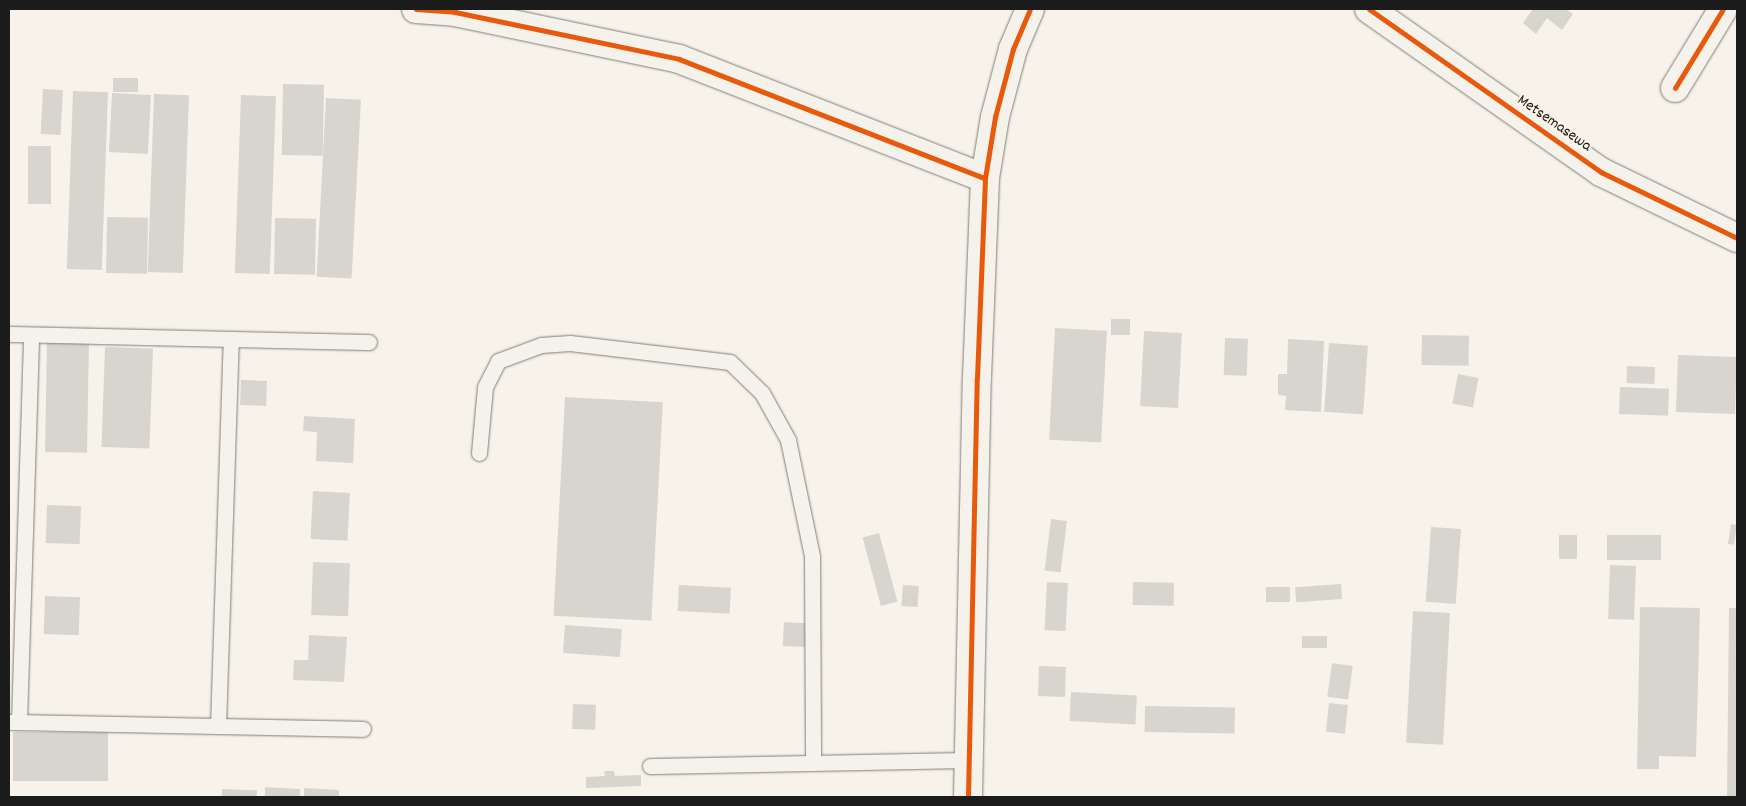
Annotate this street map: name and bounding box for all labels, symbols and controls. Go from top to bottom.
street label: Metsemasewa [1513,91,1595,157]

